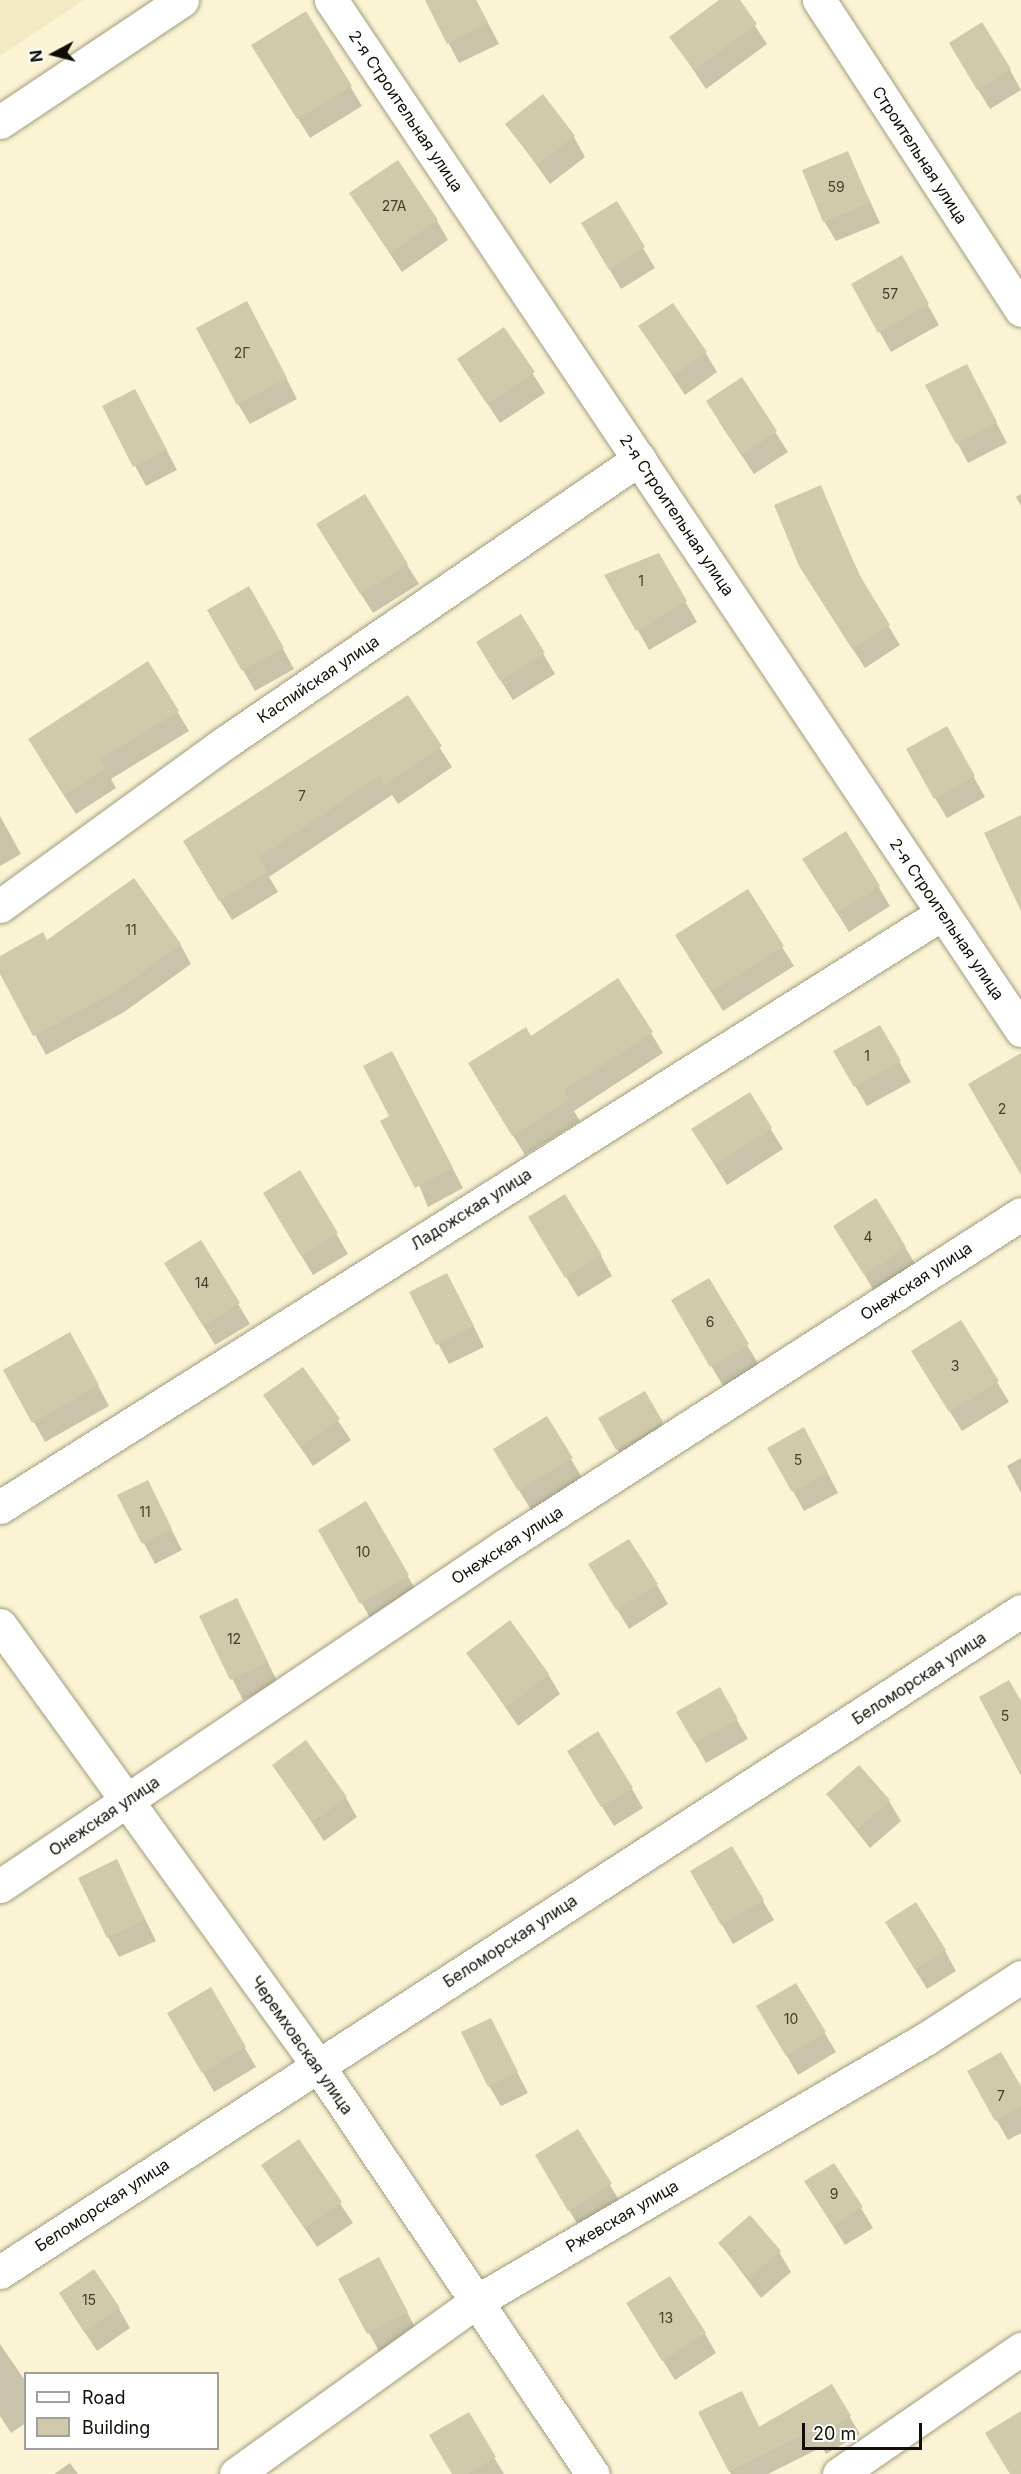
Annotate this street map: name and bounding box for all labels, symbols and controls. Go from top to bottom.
north arrow [24,24,84,84]
street label: 2-я Строительная улица [345,27,467,195]
text: N [25,49,47,63]
street label: Строительная улица [868,83,972,227]
house number: 59 [827,179,845,195]
house number: 27А [382,198,406,214]
house number: 57 [882,286,898,302]
house number: 2Г [234,345,250,361]
street label: 2-я Строительная улица [616,431,738,599]
house number: 1 [638,573,644,589]
street label: Каспийская улица [253,631,383,727]
house number: 7 [298,788,306,804]
street label: 2-я Строительная улица [886,835,1008,1003]
house number: 11 [125,922,137,938]
house number: 1 [864,1048,870,1064]
house number: 2 [998,1101,1006,1117]
street label: Ладожская улица [407,1164,535,1254]
house number: 4 [863,1229,873,1245]
street label: Онежская улица [857,1238,975,1324]
house number: 14 [195,1275,209,1291]
house number: 6 [706,1314,714,1330]
house number: 3 [951,1358,959,1374]
house number: 5 [794,1452,802,1468]
street label: Онежская улица [448,1502,566,1588]
house number: 11 [139,1504,151,1520]
house number: 10 [356,1544,370,1560]
street label: Беломорская улица [848,1628,990,1728]
house number: 12 [227,1631,241,1647]
house number: 5 [1001,1708,1009,1724]
street label: Онежская улица [45,1772,163,1860]
street label: Беломорская улица [439,1891,581,1991]
street label: Черемховская улица [247,1972,357,2118]
house number: 10 [784,2011,798,2027]
house number: 7 [997,2088,1005,2104]
street label: Беломорская улица [31,2155,173,2255]
street label: Ржевская улица [562,2176,682,2256]
house number: 9 [830,2186,838,2202]
house number: 15 [82,2292,96,2308]
house number: 13 [659,2310,673,2326]
legend [24,2372,219,2450]
text: Road [82,2387,125,2408]
scale bar [805,2411,925,2449]
text: Building [82,2417,150,2438]
text: 20 m [813,2423,856,2444]

